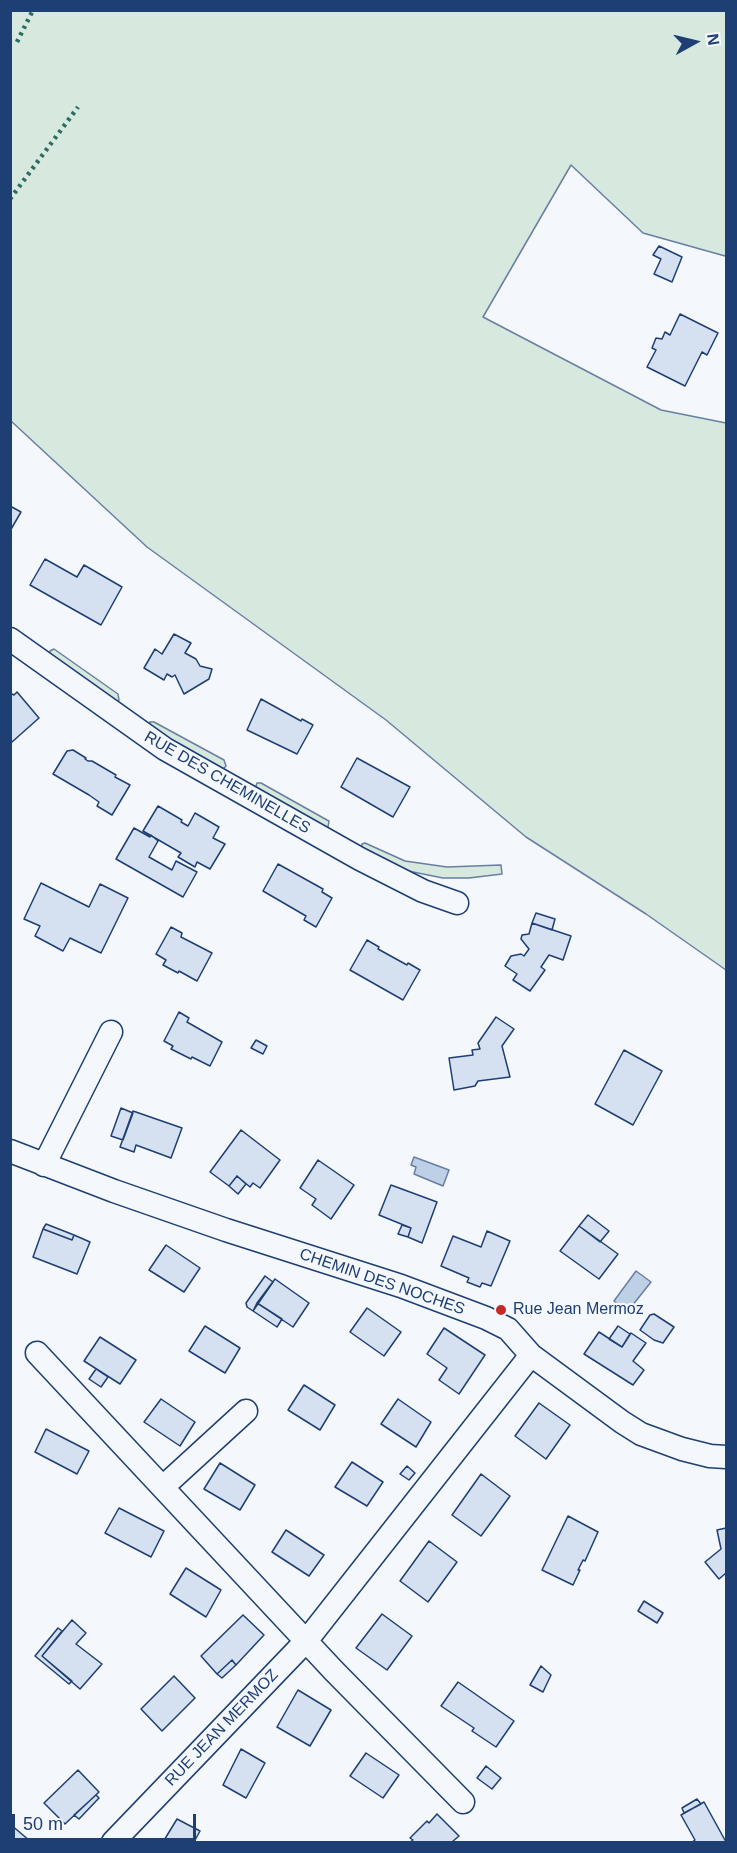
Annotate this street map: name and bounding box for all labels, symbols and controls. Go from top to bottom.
north arrow [665,12,725,72]
text: N [704,33,723,46]
street label: RUE DES CHEMINELLES [141,728,313,838]
street label: CHEMIN DES NOCHES [297,1245,467,1319]
place label: Rue Jean Mermoz [513,1300,644,1320]
marker: Rue Jean Mermoz [494,1303,508,1317]
street label: RUE JEAN MERMOZ [161,1666,283,1790]
scale bar [15,1802,200,1840]
text: 50 m [23,1814,63,1834]

